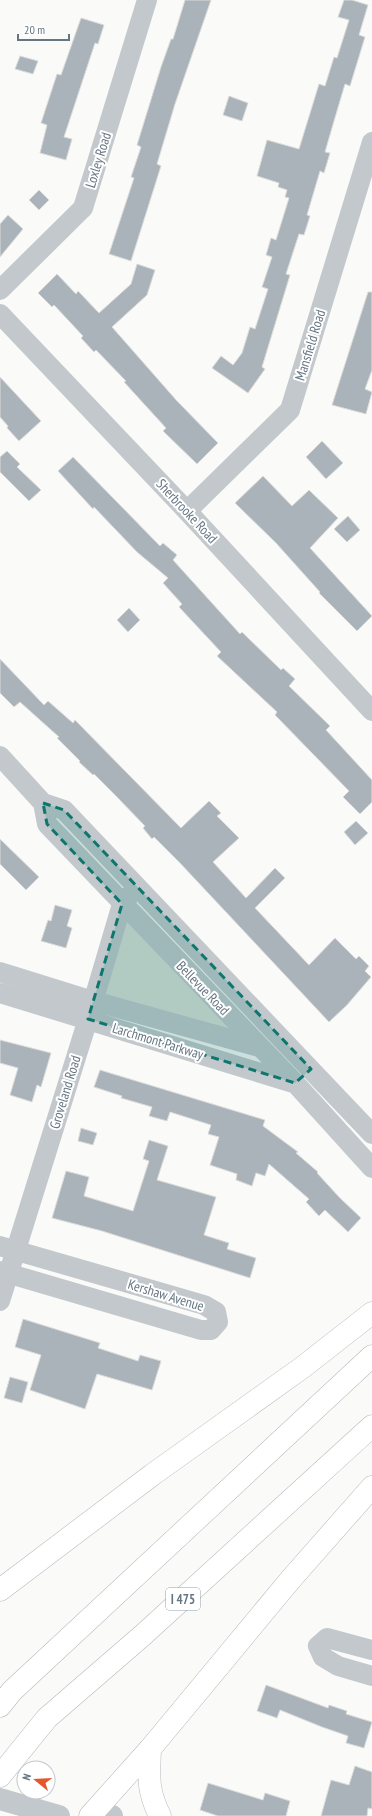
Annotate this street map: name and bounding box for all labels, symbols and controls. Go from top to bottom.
scale bar [18,16,69,42]
text: 20 m [24,22,45,37]
street label: Loxley Road [81,130,115,190]
street label: Mansfield Road [291,307,329,383]
street label: Sherbrooke Road [153,475,221,547]
street label: Bellevue Road [173,957,233,1019]
street label: Larchmont Parkway [110,1019,206,1064]
street label: Groveland Road [45,1053,85,1131]
street label: Kershaw Avenue [126,1275,206,1315]
road number: I 475 [166,1588,200,1610]
north arrow [16,1760,56,1800]
text: N [19,1772,34,1782]

